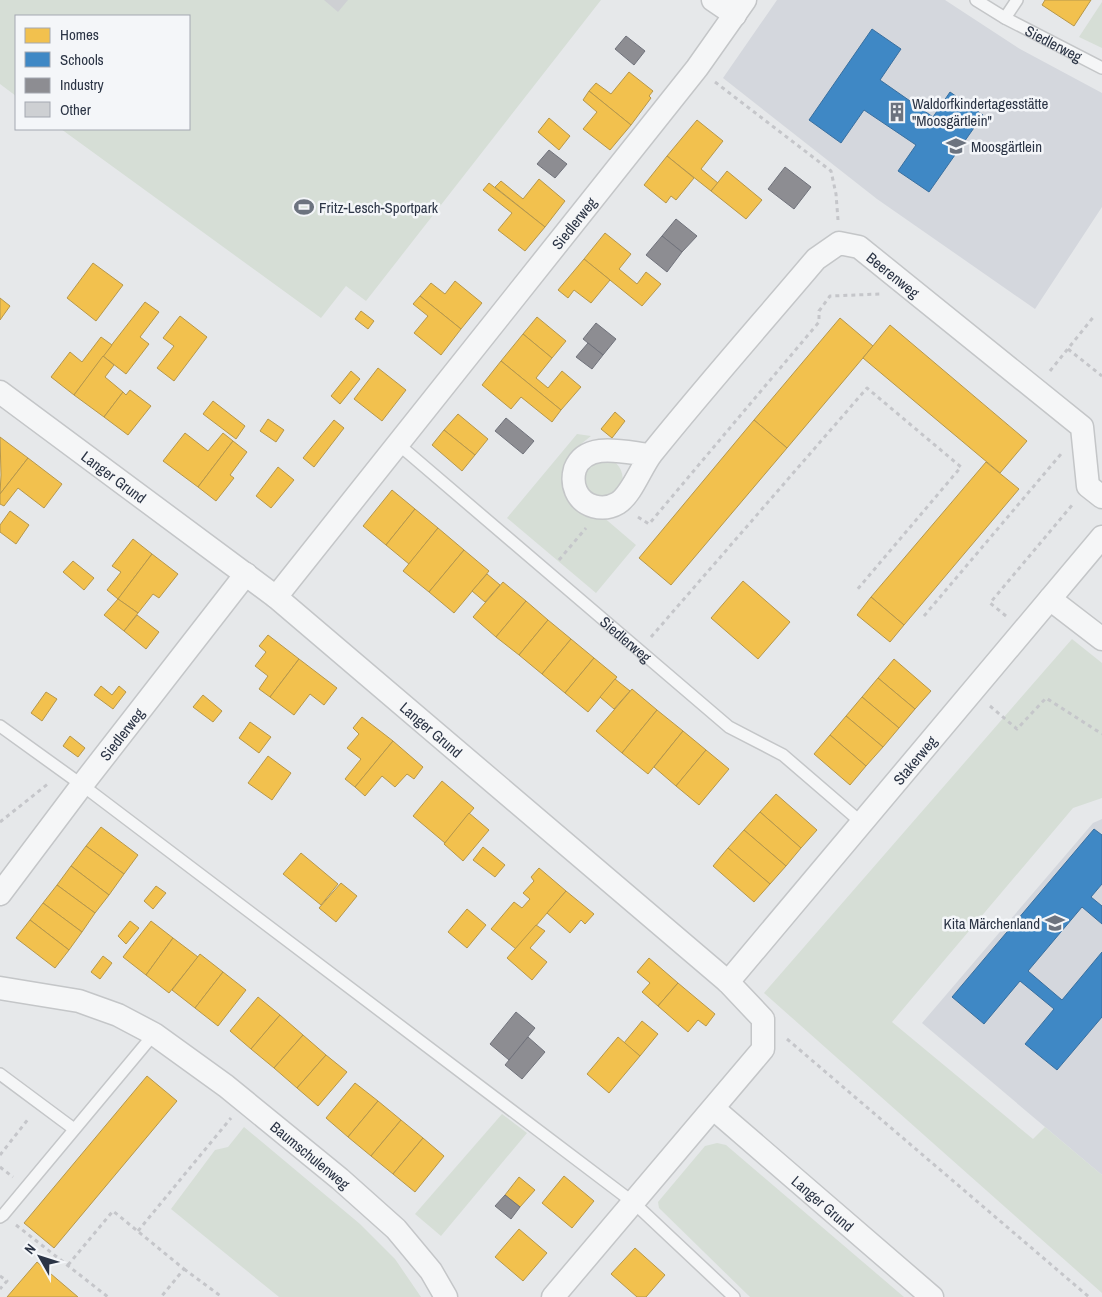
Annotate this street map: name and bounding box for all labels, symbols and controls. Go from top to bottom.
legend [15,15,190,130]
street label: Siedlerweg [1022,20,1086,67]
text: Homes [60,24,99,45]
text: Schools [60,49,104,70]
text: Industry [60,74,105,95]
place label: Waldorfkindertagesstätte "Moosgärtlein" [912,93,1048,131]
text: Other [60,99,91,120]
building icon: Waldorfkindertagesstätte "Moosgärtlein" [886,101,908,123]
school or university icon: Moosgärtlein [945,135,967,157]
place label: Moosgärtlein [971,136,1042,157]
street label: Siedlerweg [546,192,601,254]
sports icon: Fritz-Lesch-Sportpark [293,196,315,218]
place label: Fritz-Lesch-Sportpark [319,197,439,218]
street label: Beerenweg [862,247,924,303]
street label: Langer Grund [77,446,151,508]
street label: Siedlerweg [596,611,656,667]
street label: Langer Grund [396,697,467,762]
street label: Siedlerweg [94,703,149,765]
street label: Stakerweg [888,731,941,789]
school or university icon: Kita Märchenland [1044,912,1066,934]
place label: Kita Märchenland [944,913,1040,934]
street label: Baumschulenweg [266,1116,355,1194]
street label: Langer Grund [787,1170,859,1236]
north arrow [15,1232,65,1282]
text: N [20,1240,40,1258]

